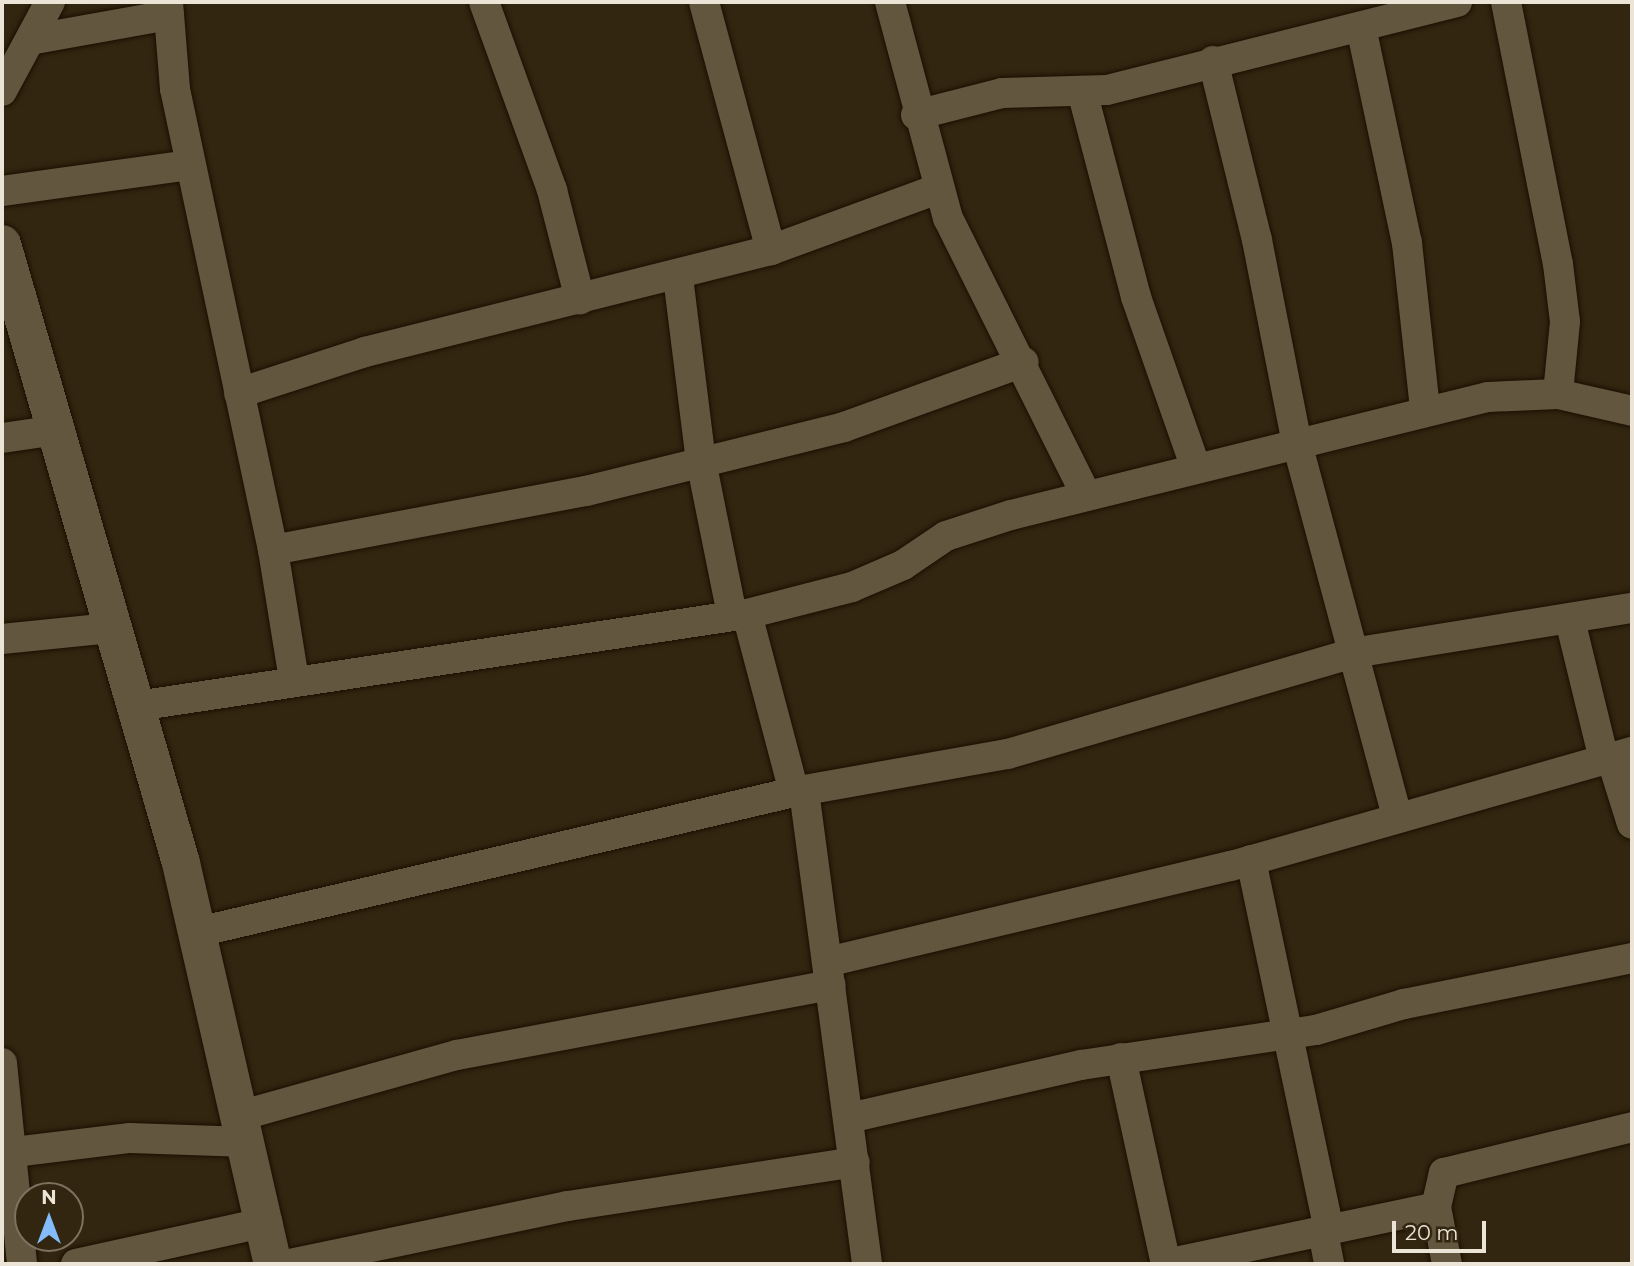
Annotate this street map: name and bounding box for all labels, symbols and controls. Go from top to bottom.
north arrow [14,1182,84,1252]
text: N [41,1186,57,1209]
scale bar [1396,1206,1490,1250]
text: 20 m [1405,1220,1459,1245]

